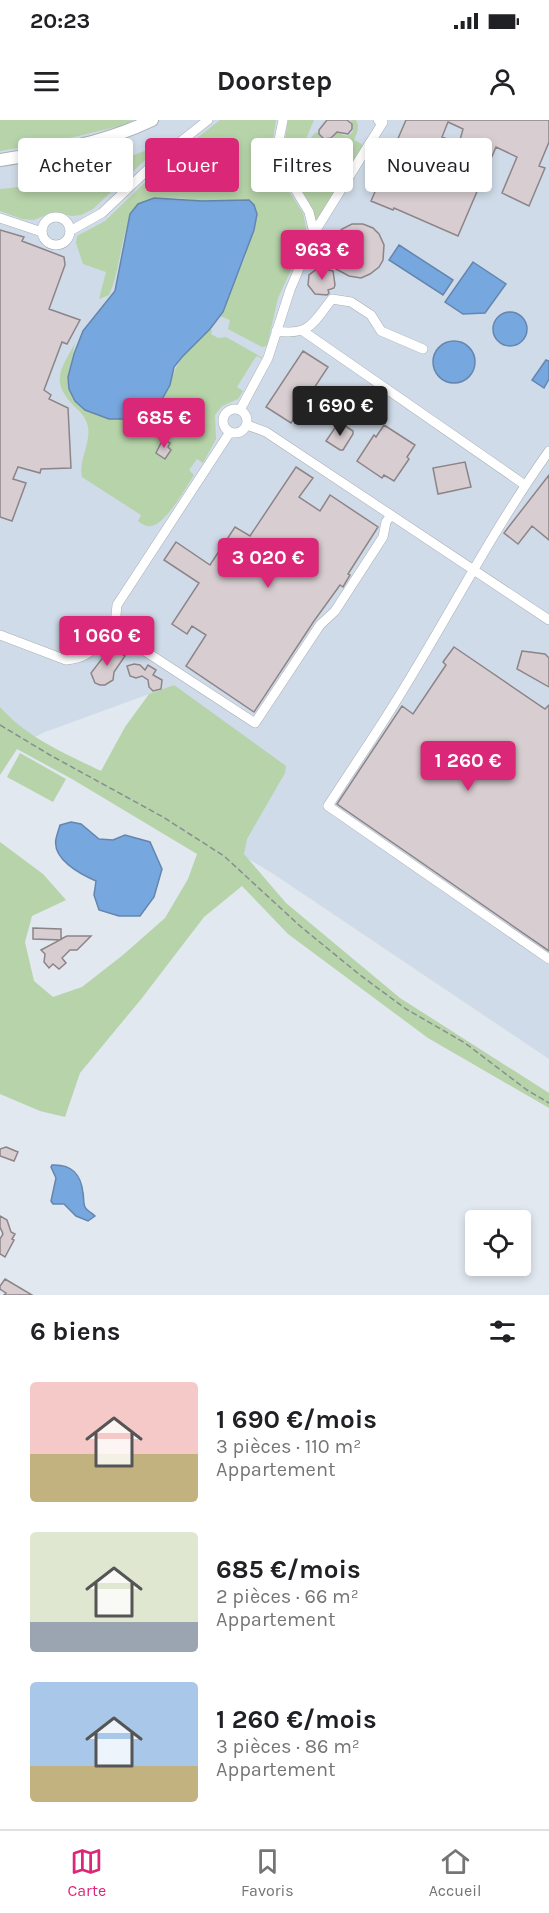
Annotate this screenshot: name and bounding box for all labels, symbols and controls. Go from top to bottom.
text: 20:23 [30,8,90,34]
icon: menu [30,65,63,98]
text: Doorstep [217,65,332,97]
icon: person [486,65,519,98]
chip: Acheter [18,138,133,192]
chip: Louer [145,138,239,192]
chip: Filtres [251,138,353,192]
chip: Nouveau [365,138,492,192]
pin: 963 € [280,230,364,281]
text: 963 € [295,238,349,261]
pin: 1 690 € [285,386,395,437]
text: 1 690 € [307,394,373,417]
pin: 685 € [122,398,206,449]
text: 685 € [137,406,191,429]
pin: 3 020 € [213,538,323,589]
text: 3 020 € [232,546,304,569]
pin: 1 060 € [52,616,162,667]
text: 1 060 € [73,624,141,647]
pin: 1 260 € [413,741,523,792]
text: 1 260 € [435,749,501,772]
map controls [465,1210,531,1276]
button: locate [465,1210,531,1276]
icon: filters [486,1315,519,1348]
text: 6 biens [30,1316,121,1347]
text: 1 690 €/mois [216,1404,377,1435]
icon: home [78,1406,150,1478]
text: 3 pièces · 110 m² [216,1435,361,1458]
text: Appartement [216,1458,335,1481]
text: 685 €/mois [216,1554,361,1585]
icon: home [78,1556,150,1628]
text: 2 pièces · 66 m² [216,1585,359,1608]
text: Appartement [216,1608,335,1631]
text: 1 260 €/mois [216,1704,377,1735]
icon: home [78,1706,150,1778]
text: 3 pièces · 86 m² [216,1735,360,1758]
text: Appartement [216,1758,335,1781]
tab: Carte [67,1845,106,1900]
tab: Favoris [241,1845,294,1900]
tab: Accueil [429,1845,481,1900]

